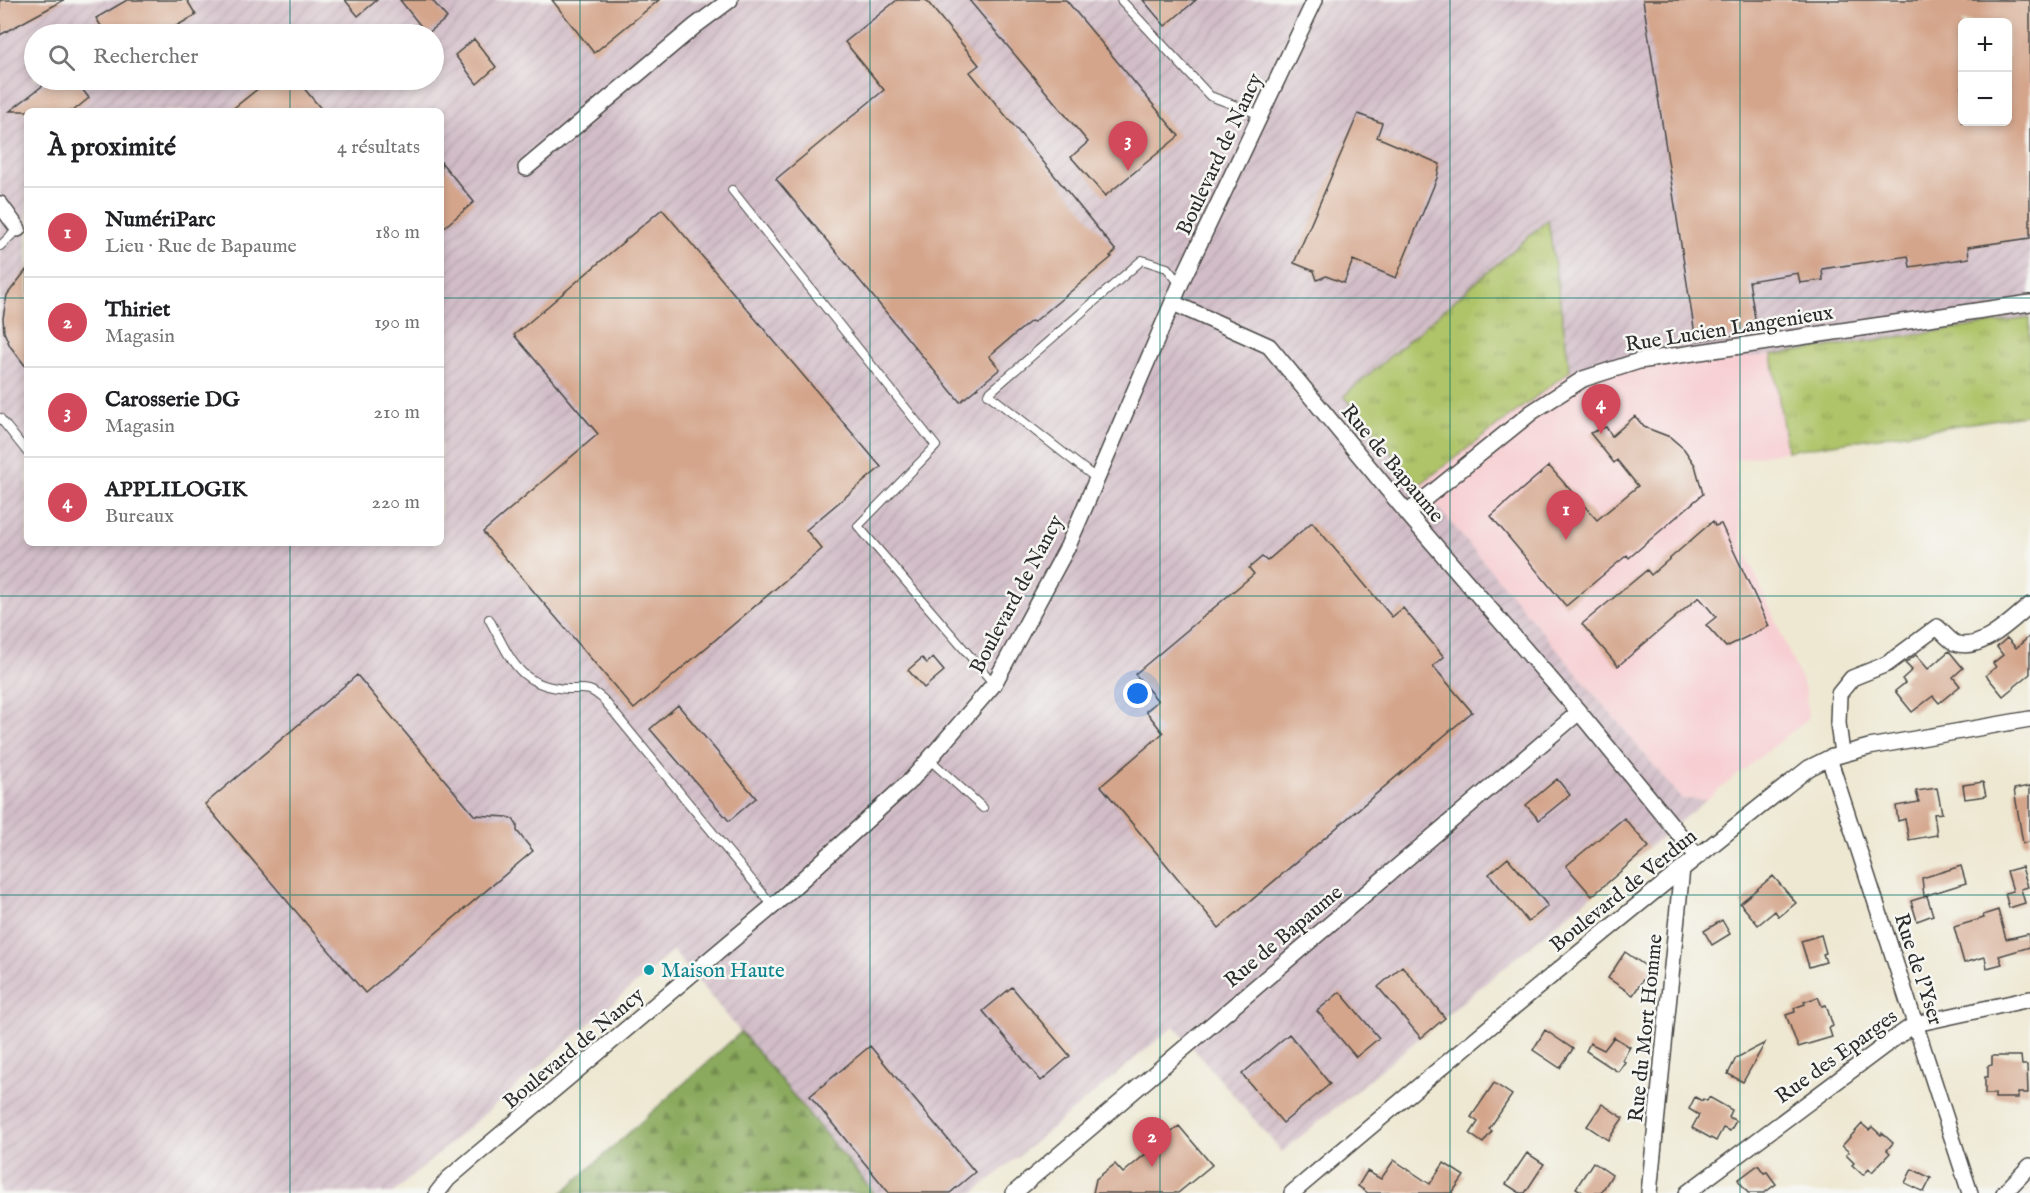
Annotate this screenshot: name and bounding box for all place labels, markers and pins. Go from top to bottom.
pin: 3 [1108,122,1148,171]
pin: 4 [1582,384,1620,434]
pin: 1 [1546,490,1586,540]
place label: Maison Haute [661,958,785,985]
marker: Maison Haute [642,963,656,977]
pin: 2 [1132,1118,1172,1167]

